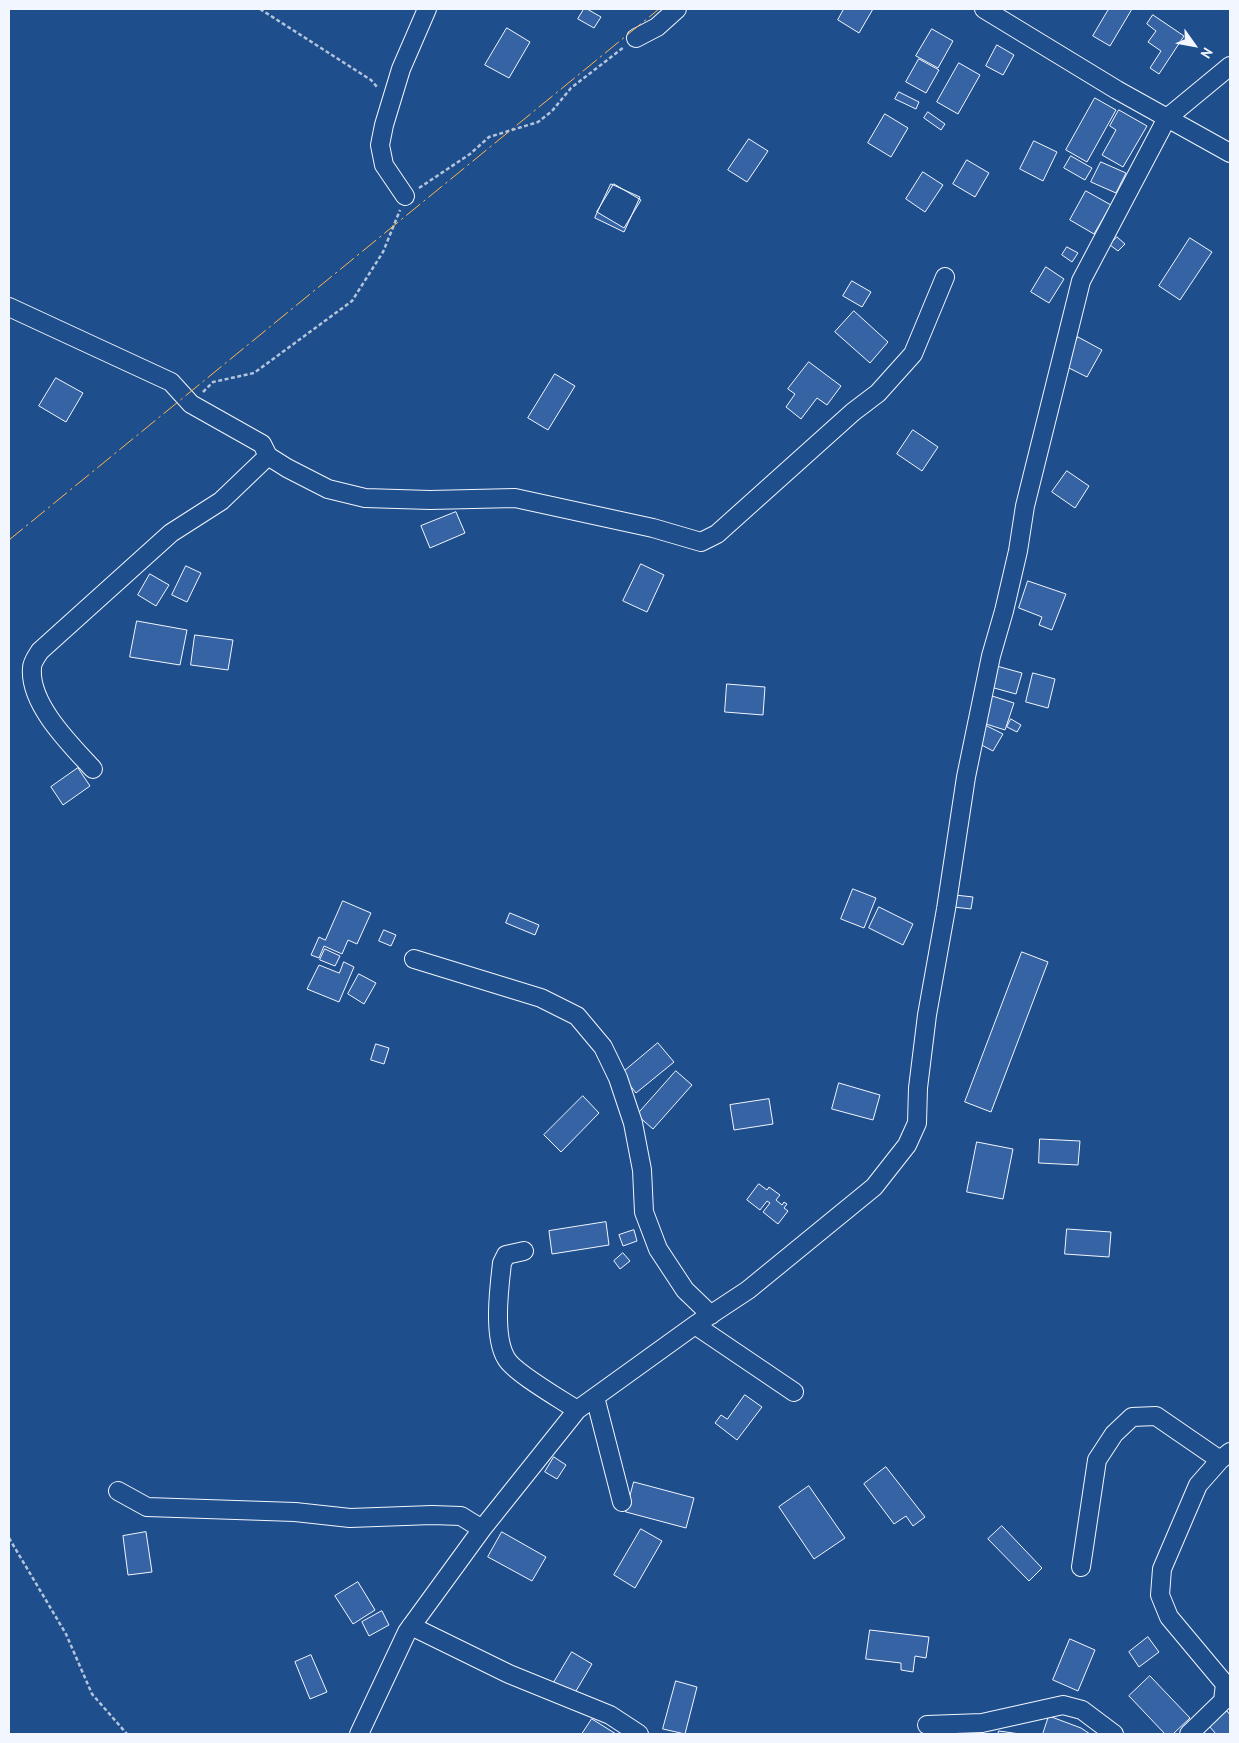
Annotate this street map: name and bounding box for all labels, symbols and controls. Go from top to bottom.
north arrow [1169,20,1219,70]
text: N [1197,44,1217,62]

